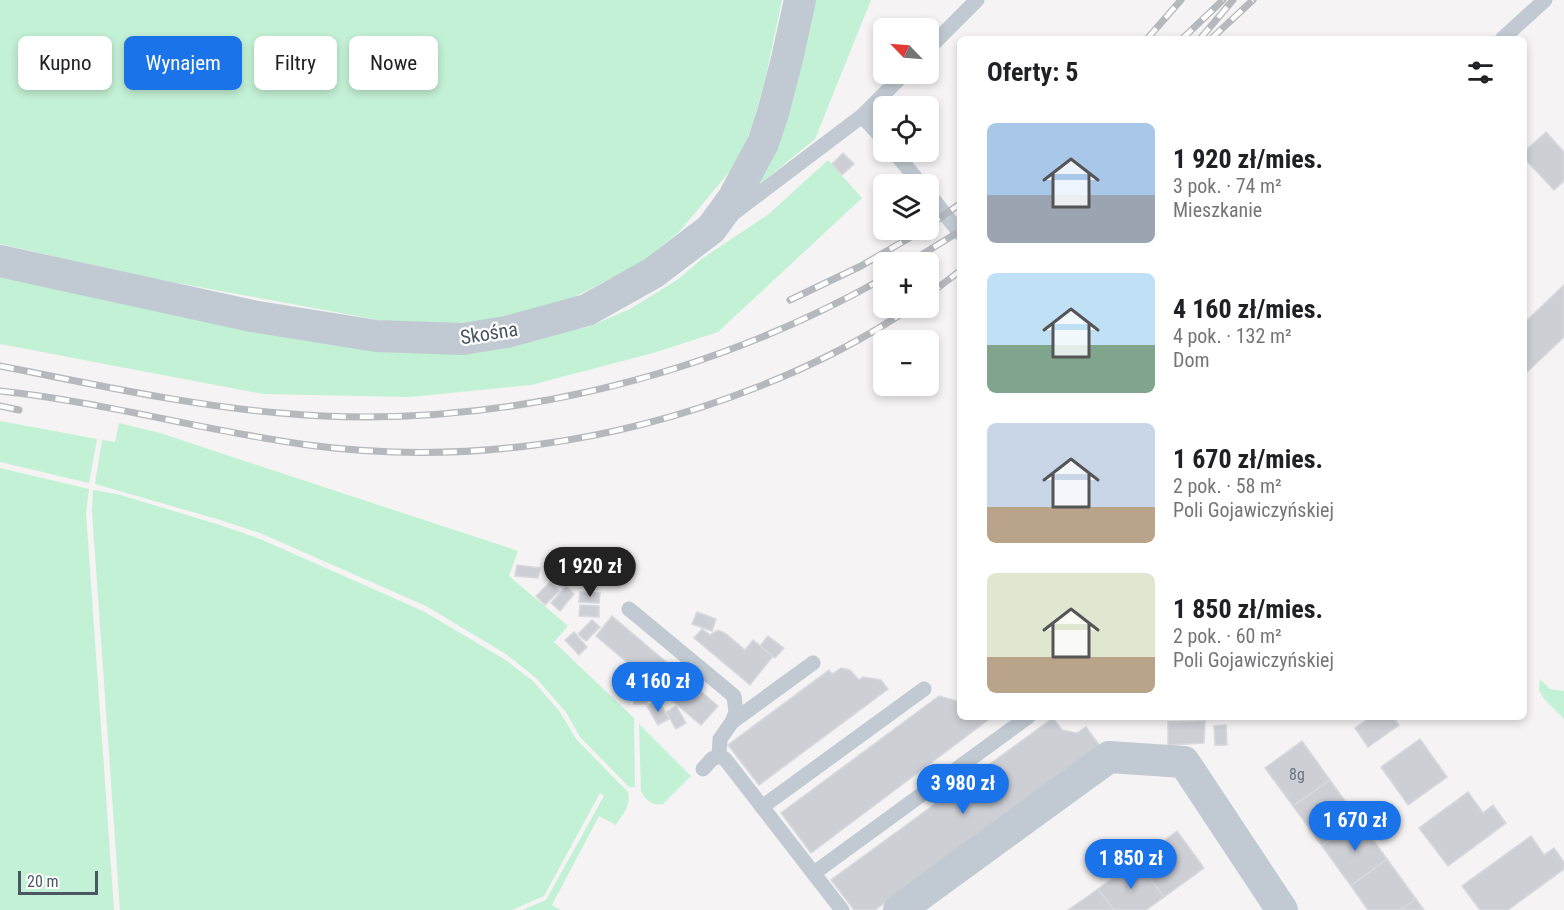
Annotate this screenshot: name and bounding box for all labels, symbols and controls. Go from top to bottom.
north arrow [873,18,939,84]
map controls [873,18,939,396]
chip: Kupno [18,36,112,90]
chip: Wynajem [124,36,242,90]
chip: Filtry [254,36,337,90]
chip: Nowe [349,36,438,90]
icon: filters [1464,56,1497,89]
text: Oferty: 5 [987,57,1078,87]
button: locate [873,96,939,162]
text: 1 920 zł/mies. [1173,144,1323,174]
icon: home [1035,147,1107,219]
button: layers [873,174,939,240]
text: 3 pok. · 74 m² [1173,174,1282,198]
text: Mieszkanie [1173,198,1262,222]
button: + [873,252,939,318]
text: 4 160 zł/mies. [1173,294,1323,324]
icon: home [1035,297,1107,369]
street label: Skośna [459,317,519,349]
text: 4 pok. · 132 m² [1173,324,1292,348]
button: − [873,330,939,396]
text: Dom [1173,348,1210,372]
text: 1 670 zł/mies. [1173,444,1323,474]
icon: home [1035,447,1107,519]
text: 2 pok. · 58 m² [1173,474,1282,498]
text: Poli Gojawiczyńskiej [1173,498,1334,522]
pin: 1 920 zł [528,547,652,598]
text: 1 920 zł [558,554,622,578]
text: 1 850 zł/mies. [1173,594,1323,624]
icon: home [1035,597,1107,669]
text: 2 pok. · 60 m² [1173,624,1282,648]
text: Poli Gojawiczyńskiej [1173,648,1334,672]
pin: 4 160 zł [596,662,720,713]
text: 4 160 zł [626,669,690,693]
pin: 3 980 zł [901,764,1025,815]
house number: 8g [1289,765,1305,784]
text: 3 980 zł [931,771,995,795]
pin: 1 670 zł [1293,801,1417,852]
text: 1 670 zł [1323,808,1387,832]
pin: 1 850 zł [1069,839,1193,890]
text: 1 850 zł [1099,846,1163,870]
scale bar [18,868,98,896]
text: 20 m [27,872,59,891]

